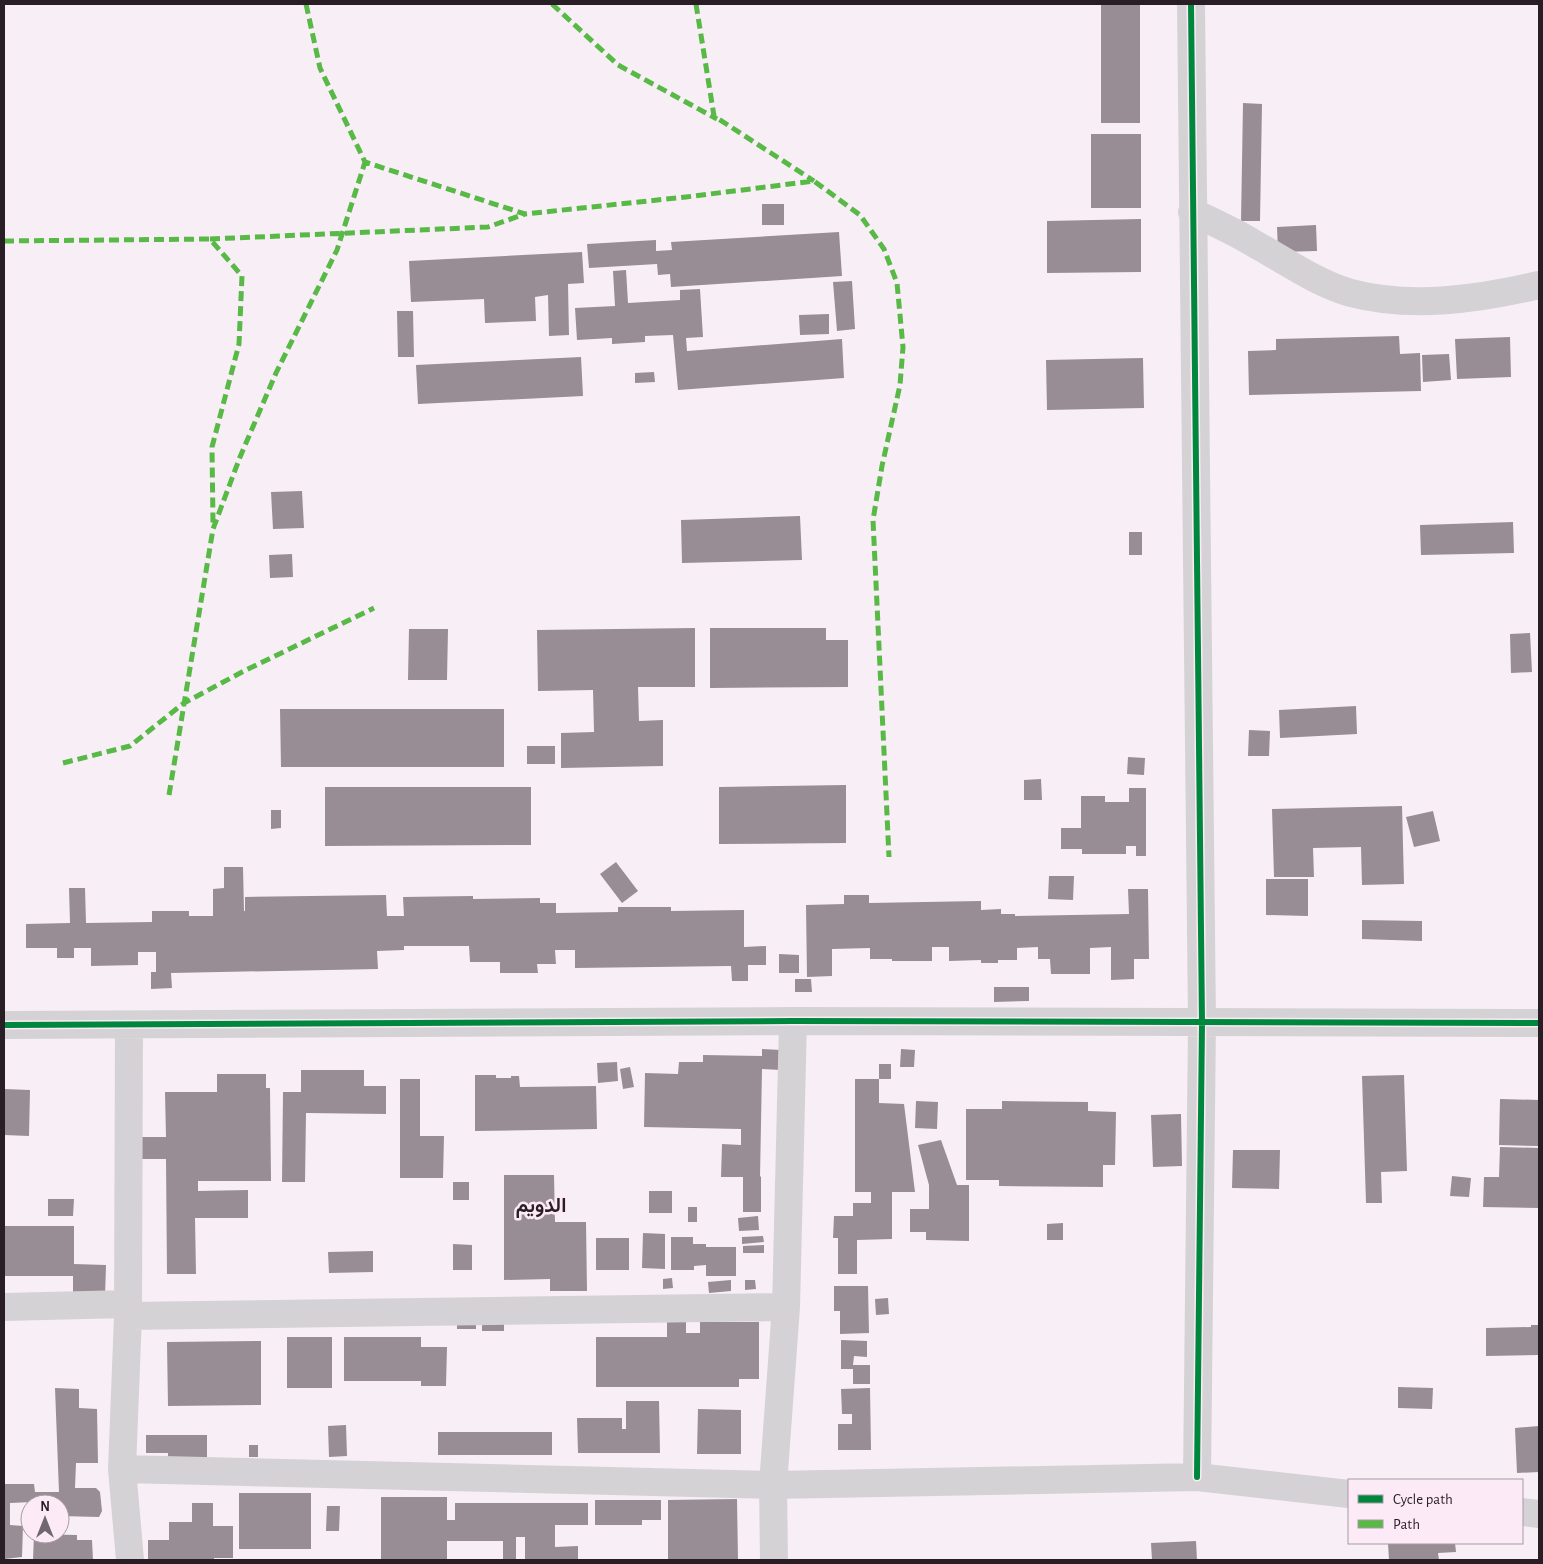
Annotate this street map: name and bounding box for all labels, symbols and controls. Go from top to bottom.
district label: الدويم [516,1196,566,1218]
legend [1348,1479,1523,1544]
text: Cycle path [1393,1492,1453,1507]
north arrow [20,1494,70,1544]
text: N [40,1500,50,1514]
text: Path [1393,1517,1420,1532]

